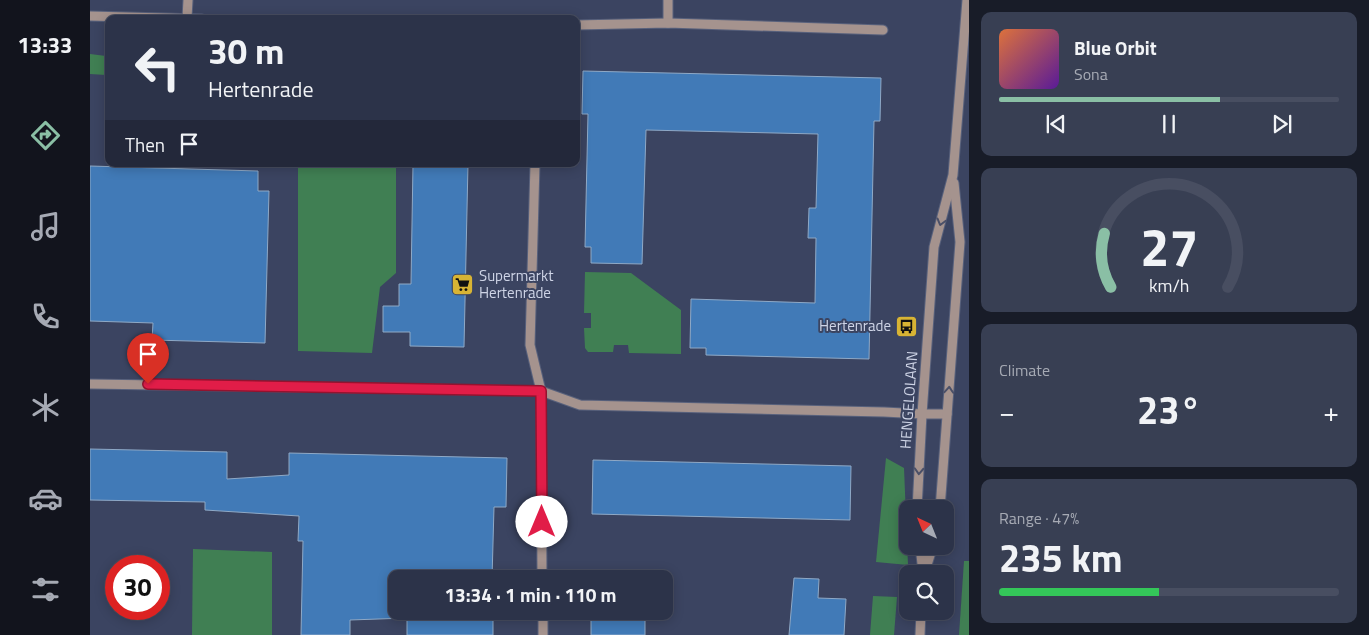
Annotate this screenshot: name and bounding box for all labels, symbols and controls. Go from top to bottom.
text: 30 m [208,24,284,78]
text: 13:33 [18,28,72,62]
text: Blue Orbit [1074,33,1157,62]
icon: left [125,35,190,100]
text: Sona [1074,62,1108,86]
text: Hertenrade [208,72,314,106]
icon: previous [1042,110,1070,138]
icon: pause [1155,110,1183,138]
icon: next [1268,110,1296,138]
icon: directions [28,118,63,153]
text: Then [125,130,165,159]
icon: arrive [175,130,203,158]
text: 27 [1140,207,1198,286]
icon: music [28,209,63,244]
one-way arrow [936,217,946,226]
place label: Supermarkt Hertenrade [479,264,554,304]
text: km/h [1149,272,1189,299]
supermarket icon: Supermarkt Hertenrade [451,273,475,297]
icon: phone [28,299,63,334]
place label: Hertenrade [819,314,891,337]
bus stop icon: Hertenrade [895,314,919,338]
pin [127,333,169,384]
icon: arrive [134,340,162,368]
street label: HENGELOLAAN [894,350,923,450]
text: Climate [999,358,1050,382]
text: 23° [1137,381,1201,439]
one-way arrow [943,386,954,394]
icon: climate [28,390,63,425]
text: − [999,390,1015,433]
text: + [1323,390,1339,433]
one-way arrow [913,467,924,475]
icon: car [28,481,63,516]
position arrow [515,495,567,547]
north arrow [899,500,954,555]
map controls [899,500,954,620]
text: Range · 47% [999,506,1079,530]
text: 235 km [999,529,1123,587]
speed limit sign: 30 [105,555,170,620]
button: search [899,565,954,620]
icon: filters [28,572,63,607]
text: 13:34 · 1 min · 110 m [444,580,617,609]

